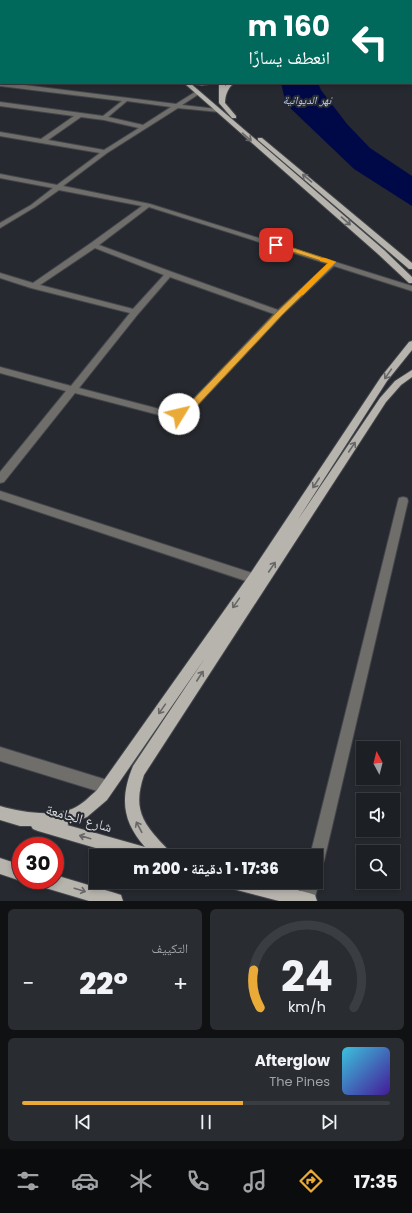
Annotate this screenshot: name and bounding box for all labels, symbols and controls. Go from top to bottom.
text: 160 m [248,7,330,46]
icon: left [344,16,396,68]
text: انعطف يسارًا [249,45,330,70]
water label: نهر الديوانية [283,92,333,108]
one-way arrow [242,132,253,141]
one-way arrow [302,174,313,183]
one-way arrow [341,217,351,226]
pin [259,228,293,262]
icon: arrive [265,234,287,256]
one-way arrow [383,369,392,380]
position arrow [158,393,200,435]
one-way arrow [348,441,356,453]
one-way arrow [312,477,320,488]
one-way arrow [268,562,276,573]
one-way arrow [232,597,240,608]
one-way arrow [197,670,205,682]
one-way arrow [158,703,166,714]
north arrow [356,741,400,785]
map controls [356,741,400,889]
button: sound [356,793,400,837]
street label: شارع الجامعة [44,799,114,837]
one-way arrow [135,821,142,833]
one-way arrow [79,833,92,840]
speed limit sign: 30 [12,837,64,889]
button: search [356,845,400,889]
text: 17:36 · 1 دقيقة · 200 m [133,858,279,879]
one-way arrow [74,887,86,895]
text: التكييف [152,939,188,958]
text: 24 [281,946,333,1005]
text: 22° [79,962,128,1005]
text: − [22,968,34,999]
text: + [173,968,188,999]
text: km/h [288,996,326,1016]
text: Afterglow [255,1050,330,1071]
text: The Pines [269,1072,330,1091]
icon: previous [72,1111,94,1133]
icon: pause [195,1111,217,1133]
icon: next [318,1111,340,1133]
icon: filters [14,1167,42,1195]
icon: car [71,1167,99,1195]
icon: climate [127,1167,155,1195]
icon: phone [184,1167,212,1195]
icon: music [241,1167,269,1195]
icon: directions [297,1167,325,1195]
text: 17:35 [354,1169,398,1194]

